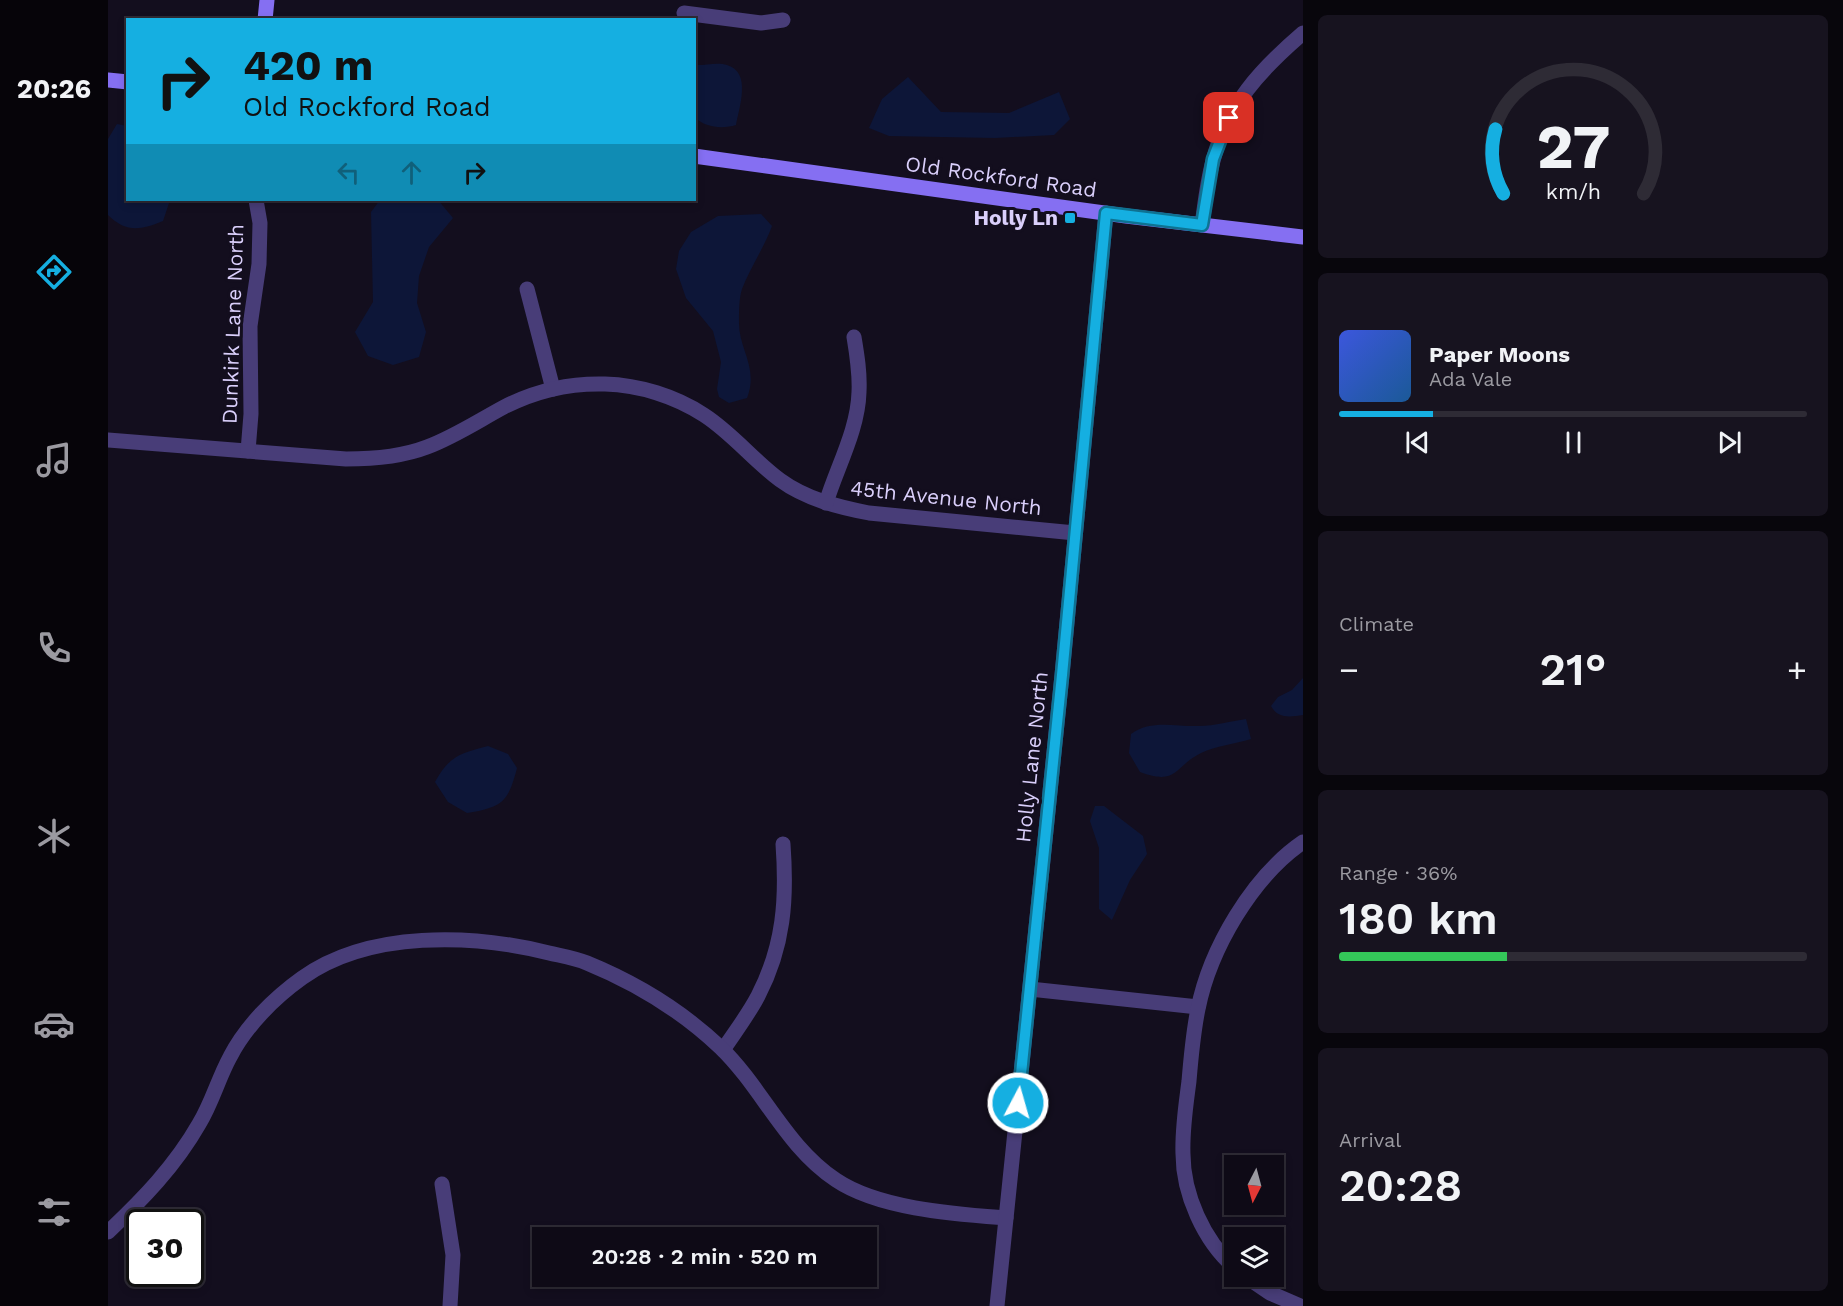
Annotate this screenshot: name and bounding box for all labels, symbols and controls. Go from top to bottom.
text: 420 m [243,41,373,90]
icon: right [144,42,222,120]
text: 20:26 [17,73,91,105]
text: Old Rockford Road [243,91,491,123]
pin [1203,92,1254,143]
icon: arrive [1212,101,1245,134]
text: 27 [1536,110,1610,183]
street label: Old Rockford Road [904,151,1098,202]
icon: left [332,156,365,189]
icon: ahead [395,156,428,189]
icon: right [458,156,491,189]
text: km/h [1545,179,1601,204]
place label: Holly Ln [973,205,1058,230]
marker: Holly Ln [1063,211,1077,225]
street label: Dunkirk Lane North [217,224,248,424]
icon: directions [33,251,75,293]
text: Paper Moons [1429,342,1570,367]
text: Ada Vale [1429,367,1512,391]
icon: previous [1401,426,1434,459]
icon: pause [1557,426,1590,459]
icon: next [1713,426,1746,459]
icon: music [33,439,75,481]
street label: 45th Avenue North [849,475,1043,520]
text: Climate [1339,612,1414,636]
icon: phone [33,627,75,669]
text: 21° [1539,643,1607,696]
text: − [1339,650,1359,689]
text: + [1787,650,1807,689]
street label: Holly Lane North [1010,670,1053,844]
icon: climate [33,815,75,857]
text: Range · 36% [1339,861,1457,885]
text: 180 km [1339,892,1498,945]
icon: car [33,1003,75,1045]
position arrow [986,1071,1050,1135]
text: Arrival [1339,1128,1401,1152]
north arrow [1224,1155,1284,1215]
map controls [1224,1155,1284,1287]
text: 20:28 [1339,1159,1462,1212]
icon: filters [33,1191,75,1233]
speed limit sign: 30 [126,1209,204,1287]
button: layers [1224,1227,1284,1287]
text: 20:28 · 2 min · 520 m [591,1244,818,1269]

